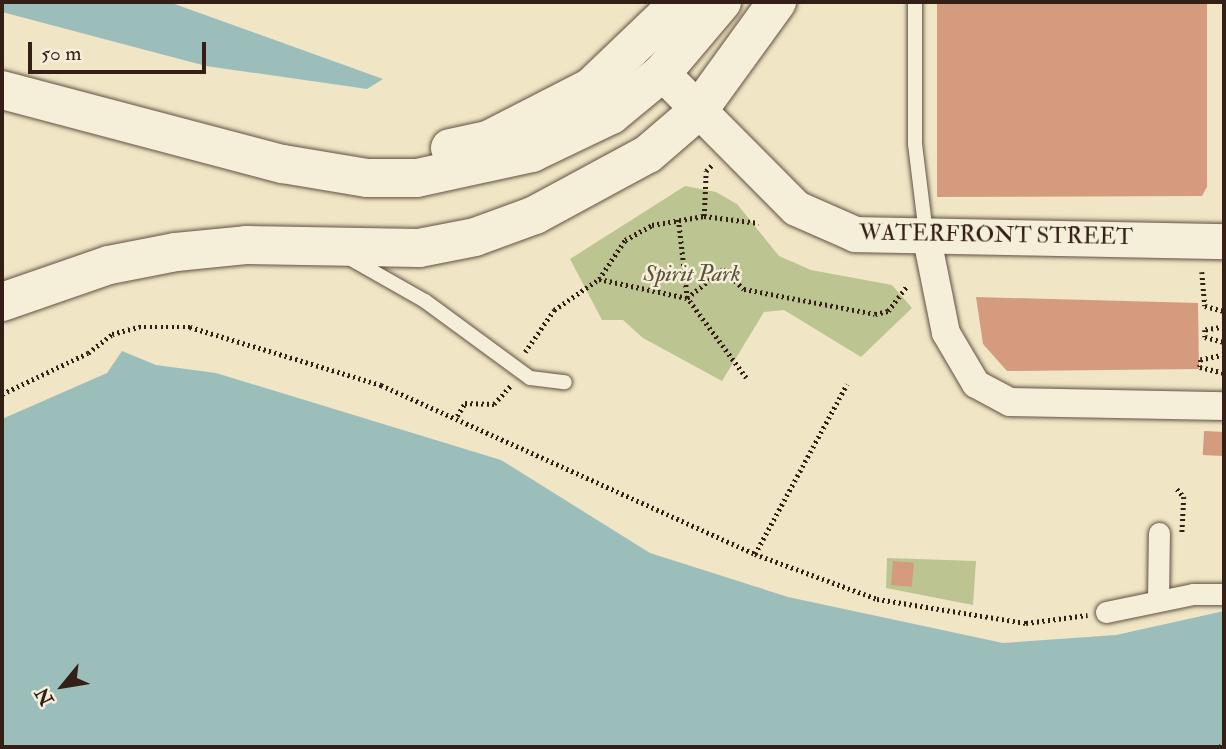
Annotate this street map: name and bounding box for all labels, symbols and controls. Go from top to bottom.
scale bar [32,28,210,72]
text: 50 m [41,40,82,67]
street label: WATERFRONT STREET [859,219,1133,251]
park label: Spirit Park [644,260,740,288]
north arrow [28,651,98,721]
text: N [30,683,59,710]

